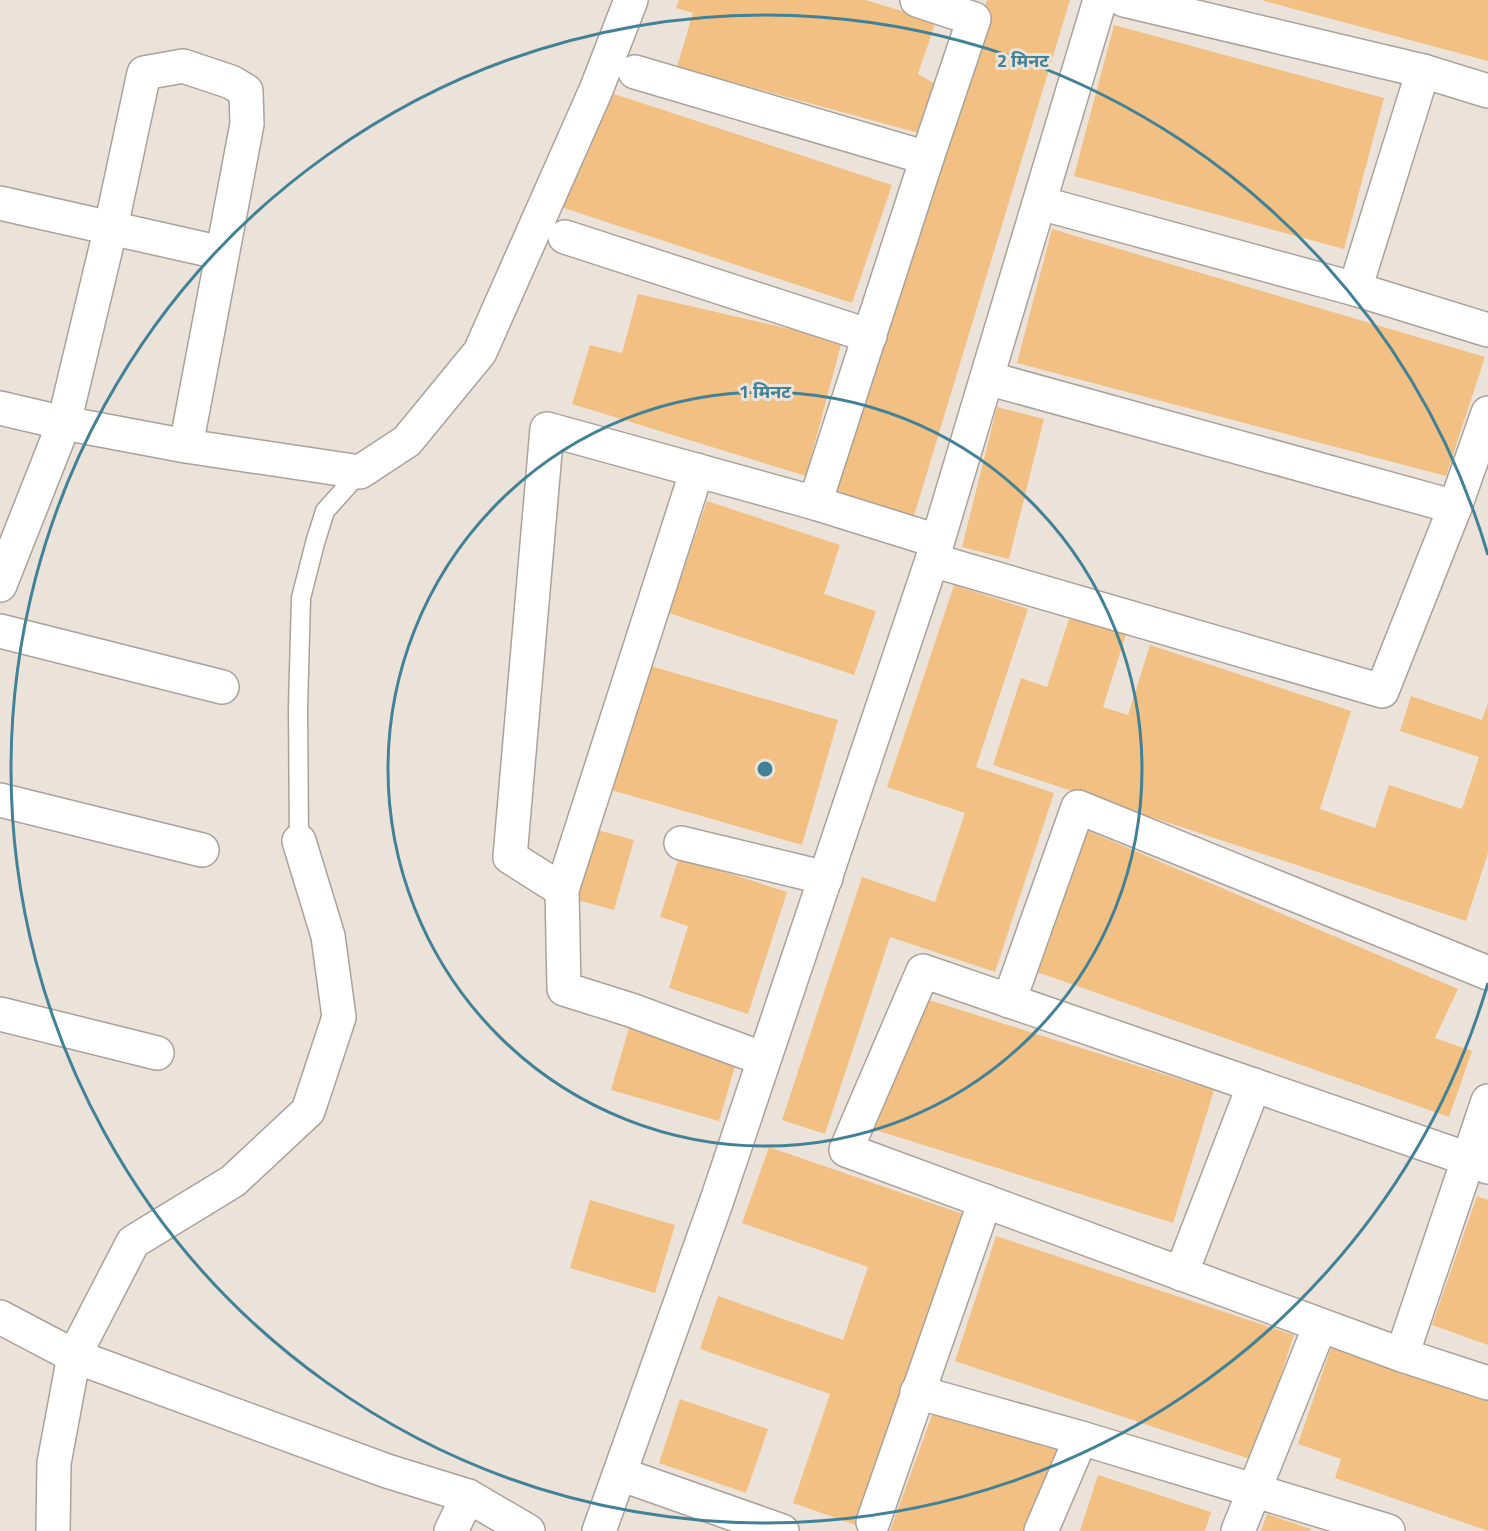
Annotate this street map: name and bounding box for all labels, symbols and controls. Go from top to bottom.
text: 2 मिनट [997,47,1049,74]
text: 1 मिनट [739,378,791,405]
centre of rings [755,759,775,779]

